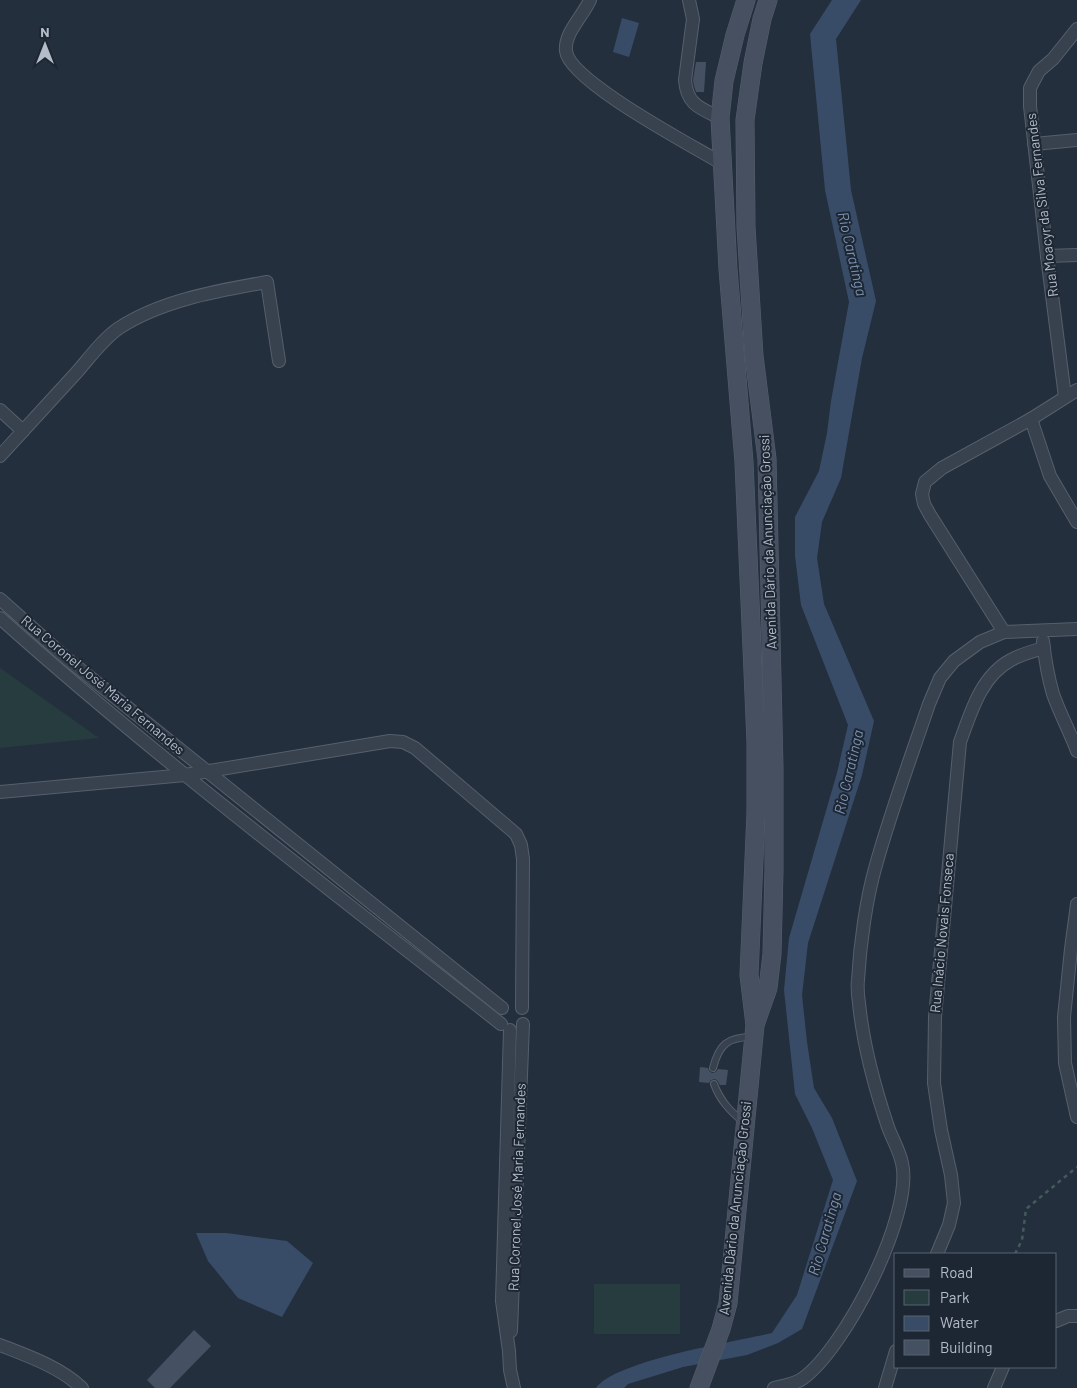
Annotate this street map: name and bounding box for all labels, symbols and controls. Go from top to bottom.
north arrow [20,20,70,70]
text: N [40,23,50,40]
street label: Rua Moacyr da Silva Fernandes [1022,112,1061,298]
water label: Rio Caratinga [835,210,871,298]
street label: Avenida Dário da Anunciação Grossi [755,434,780,650]
street label: Rua Coronel José Maria Fernandes [18,611,189,758]
water label: Rio Caratinga [830,728,866,816]
street label: Rua Inácio Novais Fonseca [926,852,957,1014]
street label: Rua Coronel José Maria Fernandes [504,1082,529,1291]
street label: Avenida Dário da Anunciação Grossi [715,1100,754,1316]
water label: Rio Caratinga [804,1190,845,1277]
legend [894,1253,1057,1368]
text: Road [940,1263,973,1281]
text: Park [940,1288,970,1306]
text: Water [940,1313,979,1331]
text: Building [940,1338,993,1356]

